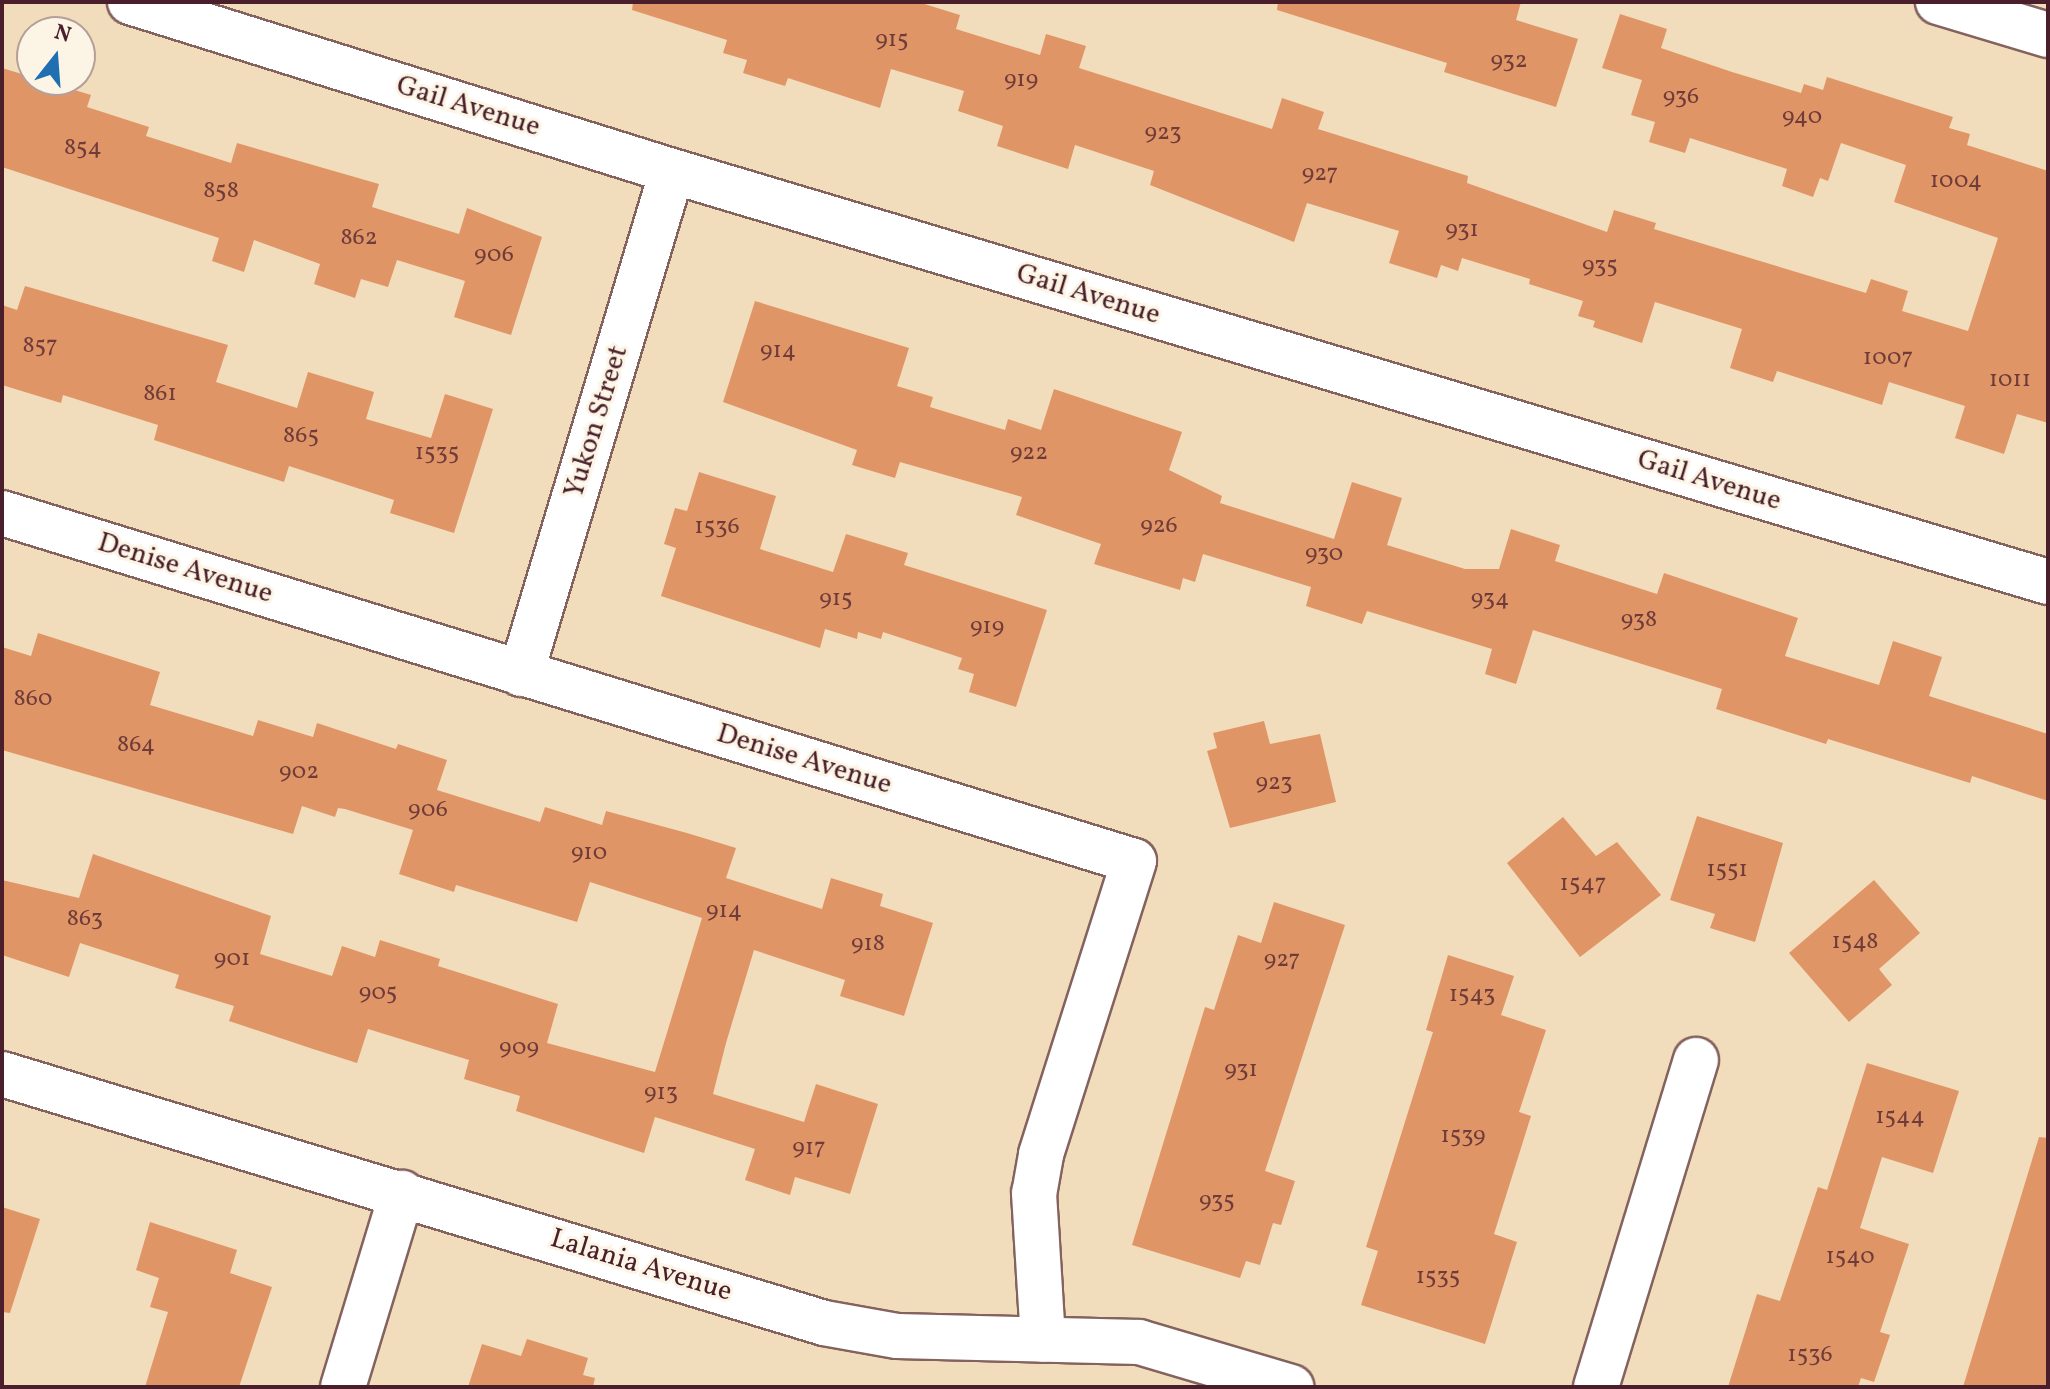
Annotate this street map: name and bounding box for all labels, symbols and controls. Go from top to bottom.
north arrow [16,16,96,96]
text: N [50,17,75,52]
house number: 915 [875,27,909,55]
house number: 932 [1490,48,1528,76]
house number: 919 [1004,67,1038,95]
street label: Gail Avenue [392,69,544,145]
house number: 936 [1663,84,1699,112]
house number: 940 [1782,104,1822,132]
house number: 923 [1145,120,1181,148]
house number: 854 [64,135,102,163]
house number: 927 [1302,161,1338,189]
house number: 1004 [1930,168,1982,196]
house number: 858 [203,178,239,206]
house number: 931 [1445,217,1479,245]
house number: 862 [340,225,378,253]
house number: 906 [474,242,514,270]
house number: 935 [1582,253,1618,281]
street label: Gail Avenue [1012,257,1164,333]
house number: 857 [22,333,58,361]
house number: 914 [760,338,796,366]
street label: Yukon Street [558,342,636,502]
house number: 1007 [1863,345,1913,373]
house number: 1011 [1989,367,2031,395]
house number: 861 [143,381,177,409]
house number: 865 [283,423,319,451]
house number: 1535 [415,440,459,468]
house number: 922 [1010,440,1048,468]
street label: Gail Avenue [1633,443,1785,519]
house number: 926 [1140,513,1178,541]
house number: 1536 [694,514,740,542]
street label: Denise Avenue [93,526,277,612]
house number: 930 [1305,541,1343,569]
house number: 915 [819,586,853,614]
house number: 934 [1471,586,1509,614]
house number: 938 [1621,607,1657,635]
house number: 919 [970,614,1004,642]
house number: 860 [14,686,52,714]
street label: Denise Avenue [712,717,896,803]
house number: 864 [117,732,155,760]
house number: 902 [279,759,319,787]
house number: 923 [1256,770,1292,798]
house number: 906 [408,797,448,825]
house number: 910 [571,840,607,868]
house number: 1551 [1706,857,1748,885]
house number: 1547 [1560,871,1606,899]
house number: 914 [706,898,742,926]
house number: 863 [67,906,103,934]
house number: 1548 [1832,929,1878,957]
house number: 918 [851,931,885,959]
house number: 901 [214,946,250,974]
house number: 927 [1264,947,1300,975]
house number: 905 [359,980,397,1008]
house number: 1543 [1449,982,1495,1010]
house number: 909 [499,1035,539,1063]
house number: 931 [1224,1057,1258,1085]
house number: 913 [644,1080,678,1108]
house number: 1544 [1875,1104,1925,1132]
house number: 1539 [1440,1123,1486,1151]
house number: 917 [792,1135,826,1163]
house number: 935 [1199,1188,1235,1216]
street label: Lalania Avenue [546,1222,736,1310]
house number: 1540 [1825,1244,1875,1272]
house number: 1535 [1416,1264,1460,1292]
house number: 1536 [1787,1342,1833,1370]

